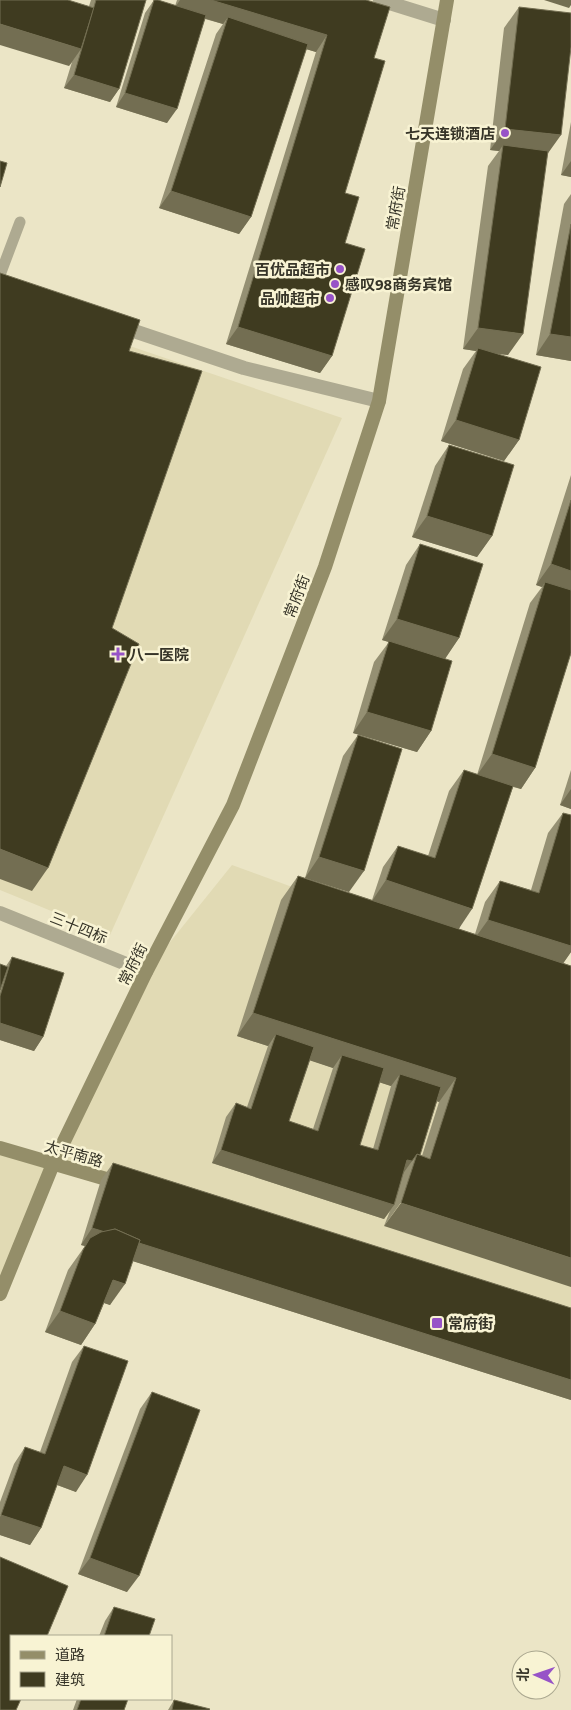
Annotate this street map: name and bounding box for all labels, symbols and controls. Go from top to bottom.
place label: 七天连锁酒店 [405,123,495,143]
marker: 七天连锁酒店 [499,127,511,139]
street label: 常府街 [381,184,409,232]
place label: 百优品超市 [255,259,330,279]
marker: 百优品超市 [334,263,346,275]
place label: 感叹98商务宾馆 [345,274,452,294]
marker: 感叹98商务宾馆 [329,278,341,290]
place label: 品帅超市 [260,288,320,308]
marker: 品帅超市 [324,292,336,304]
street label: 常府街 [279,571,313,621]
place label: 八一医院 [129,644,189,664]
marker: 八一医院 [111,647,125,661]
street label: 三十四标 [47,906,111,948]
street label: 常府街 [113,939,151,989]
street label: 太平南路 [42,1135,106,1171]
place label: 常府街 [448,1313,493,1333]
marker: 常府街 [430,1316,444,1330]
legend [10,1635,172,1700]
text: 道路 [55,1644,85,1664]
north arrow [511,1650,561,1700]
text: 北 [513,1667,532,1682]
text: 建筑 [55,1669,85,1689]

